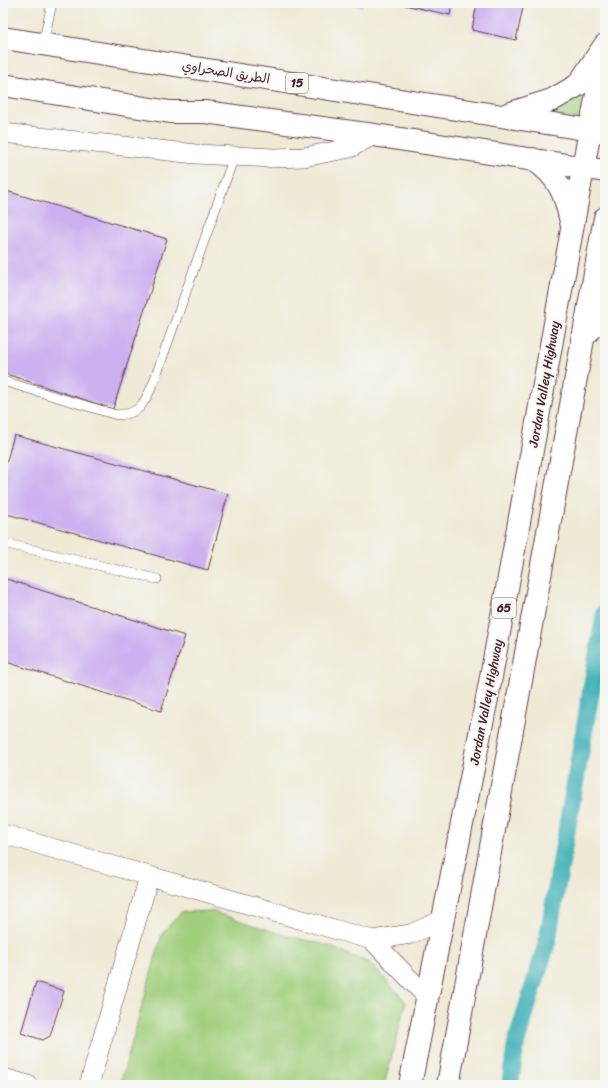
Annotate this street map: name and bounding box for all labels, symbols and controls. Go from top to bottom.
street label: الطريق الصحراوي [180,54,272,90]
road number: 15 [286,73,308,93]
street label: Jordan Valley Highway [521,319,566,450]
road number: 65 [492,598,516,618]
street label: Jordan Valley Highway [462,637,510,768]

